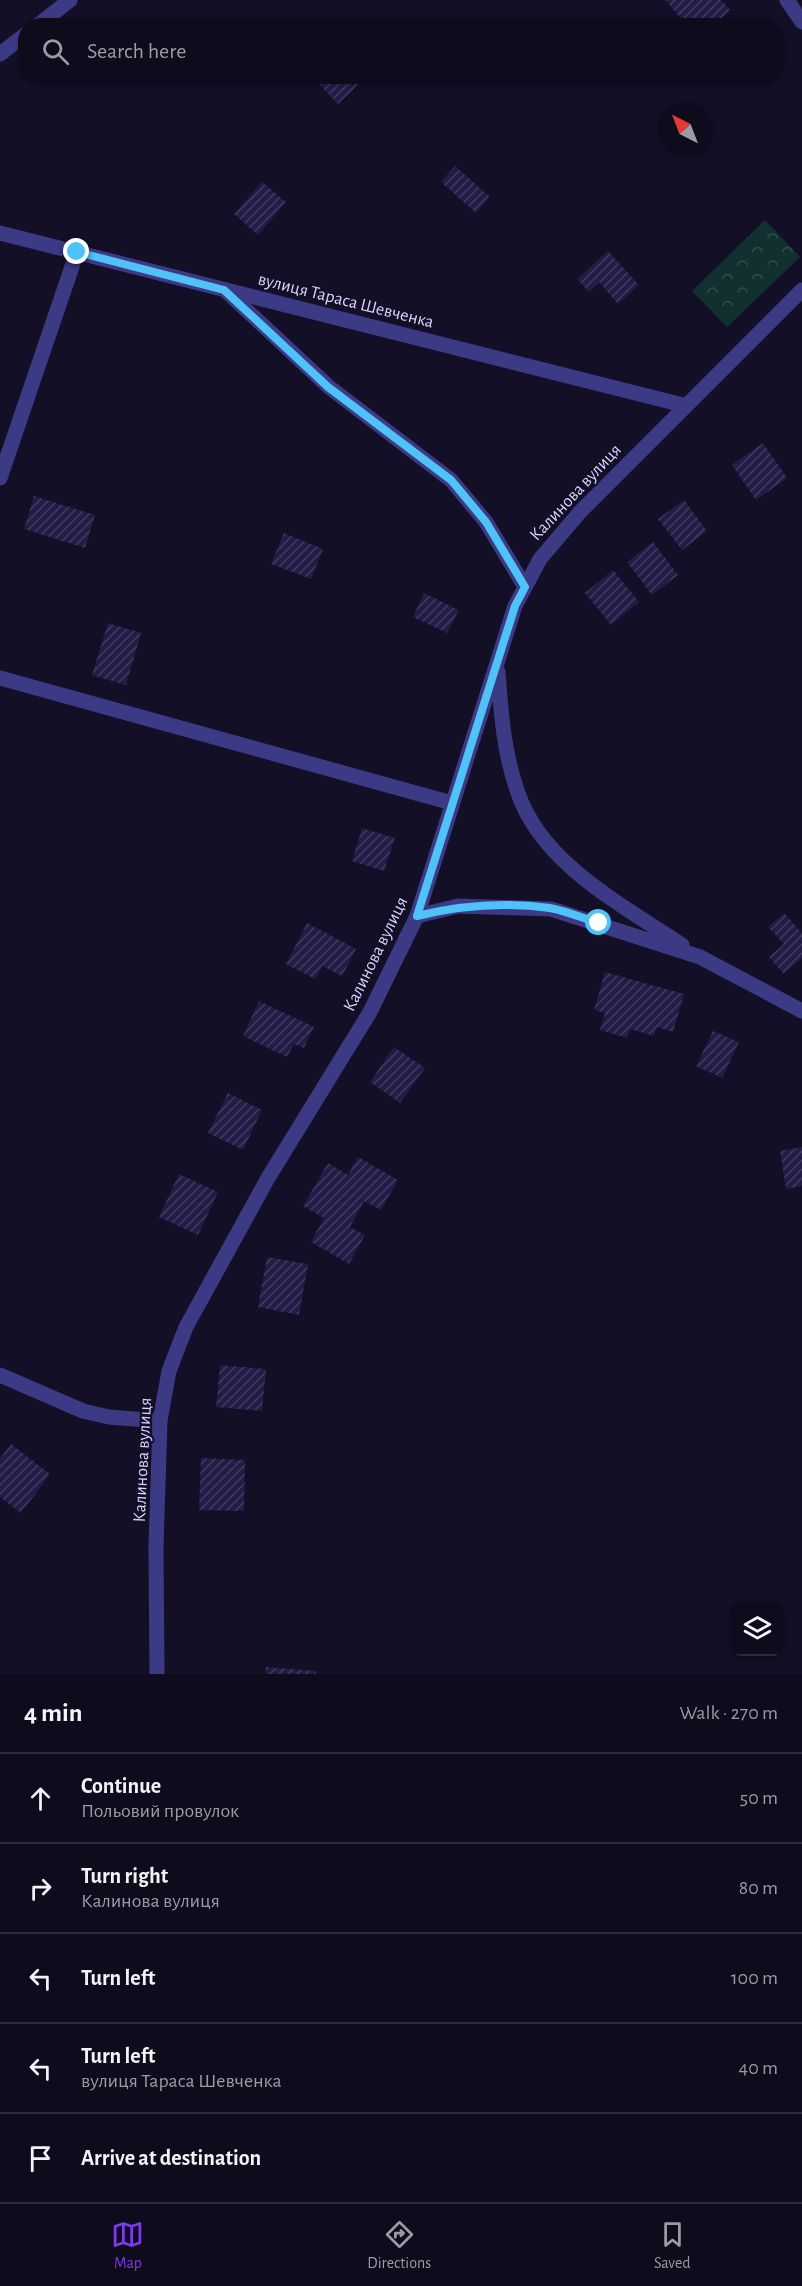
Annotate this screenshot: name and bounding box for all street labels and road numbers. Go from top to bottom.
street label: вулиця Тараса Шевченка [256,270,435,332]
street label: Калинова вулиця [527,441,625,545]
street label: Калинова вулиця [340,894,411,1015]
street label: Калинова вулиця [131,1397,155,1523]

